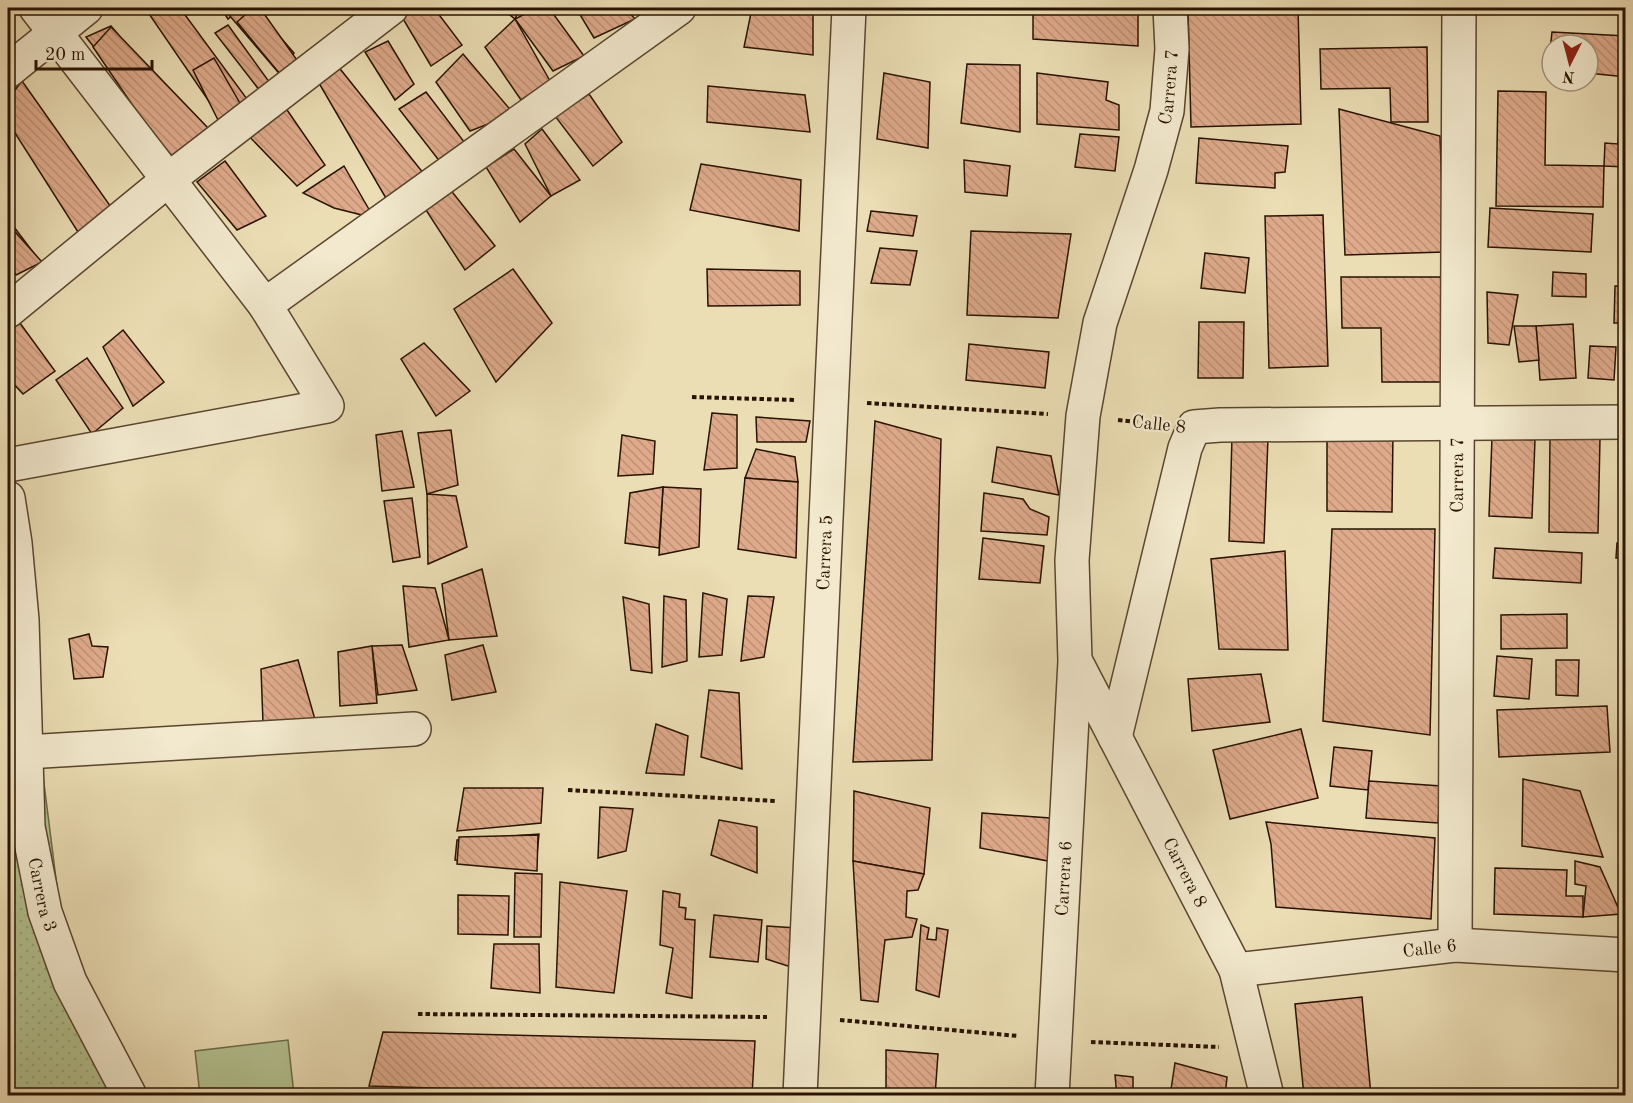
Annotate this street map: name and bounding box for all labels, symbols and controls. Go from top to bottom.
scale bar [36,33,152,71]
north arrow [1540,33,1600,93]
text: 20 m [45,46,85,64]
street label: Carrera 7 [1156,49,1182,127]
text: N [1561,67,1576,85]
street label: Calle 8 [1131,413,1187,437]
street label: Carrera 7 [1449,437,1467,513]
street label: Carrera 5 [815,514,836,591]
street label: Carrera 8 [1159,835,1210,911]
street label: Carrera 6 [1054,840,1075,917]
street label: Carrera 3 [24,856,59,934]
street label: Calle 6 [1402,937,1458,961]

